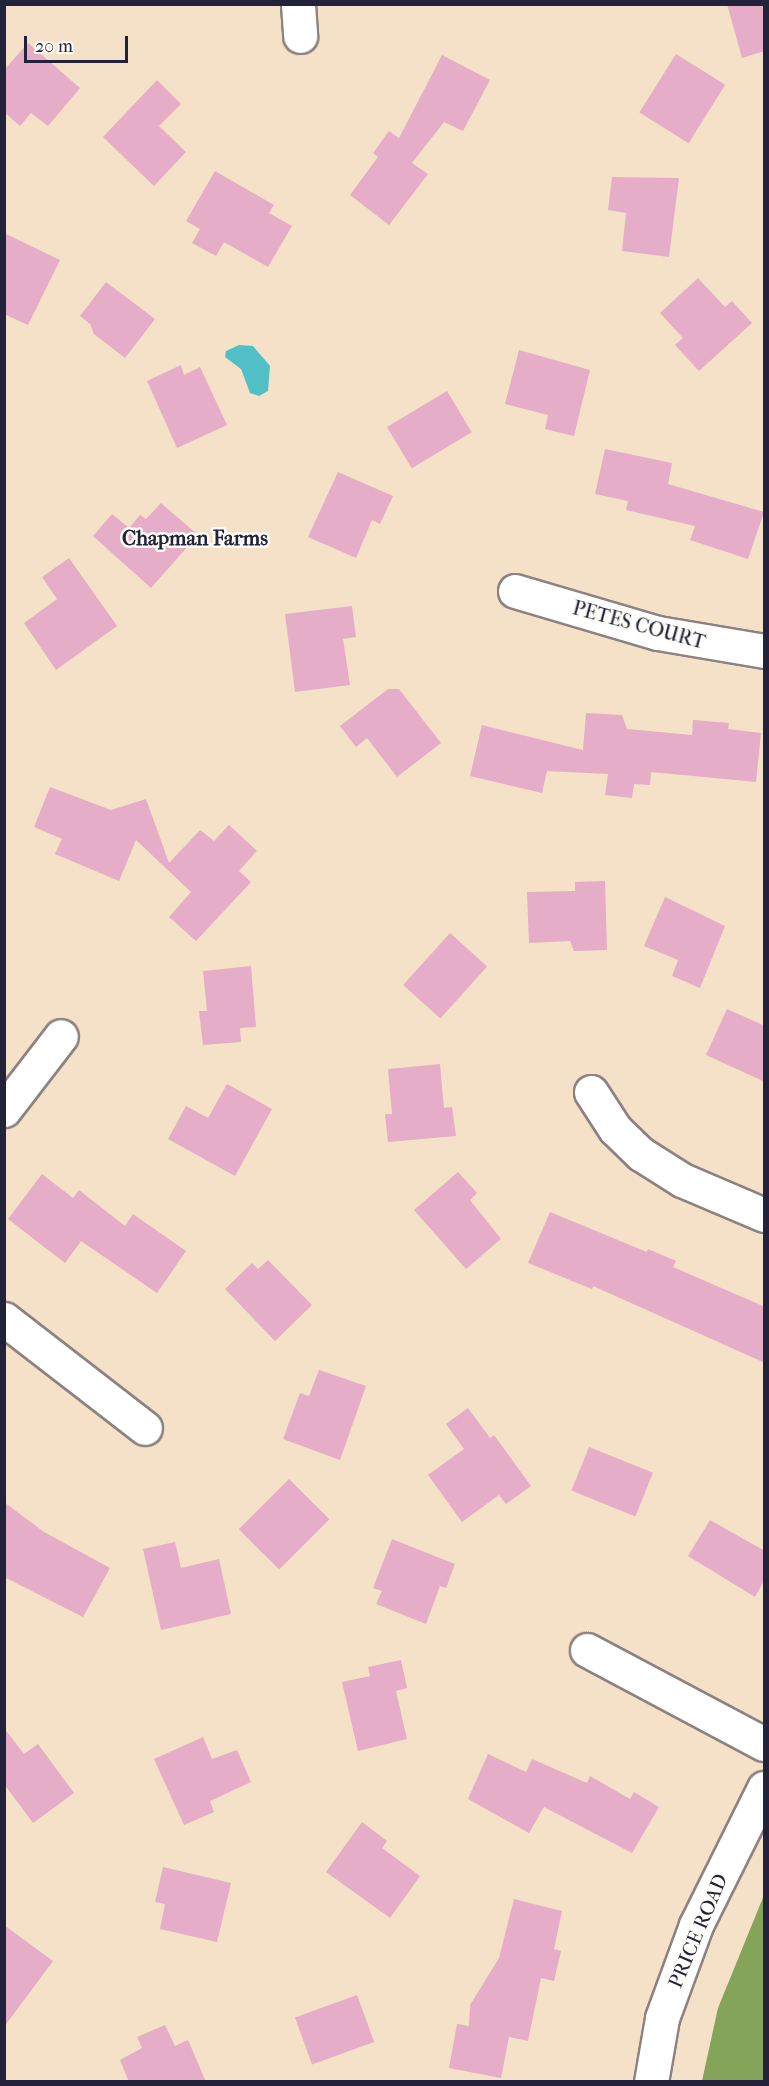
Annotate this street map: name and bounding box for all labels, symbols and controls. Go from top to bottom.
scale bar [27,24,130,62]
text: 20 m [35,36,73,57]
district label: Chapman Farms [122,525,268,551]
street label: PETES COURT [570,596,708,654]
street label: PRICE ROAD [663,1870,733,1992]

